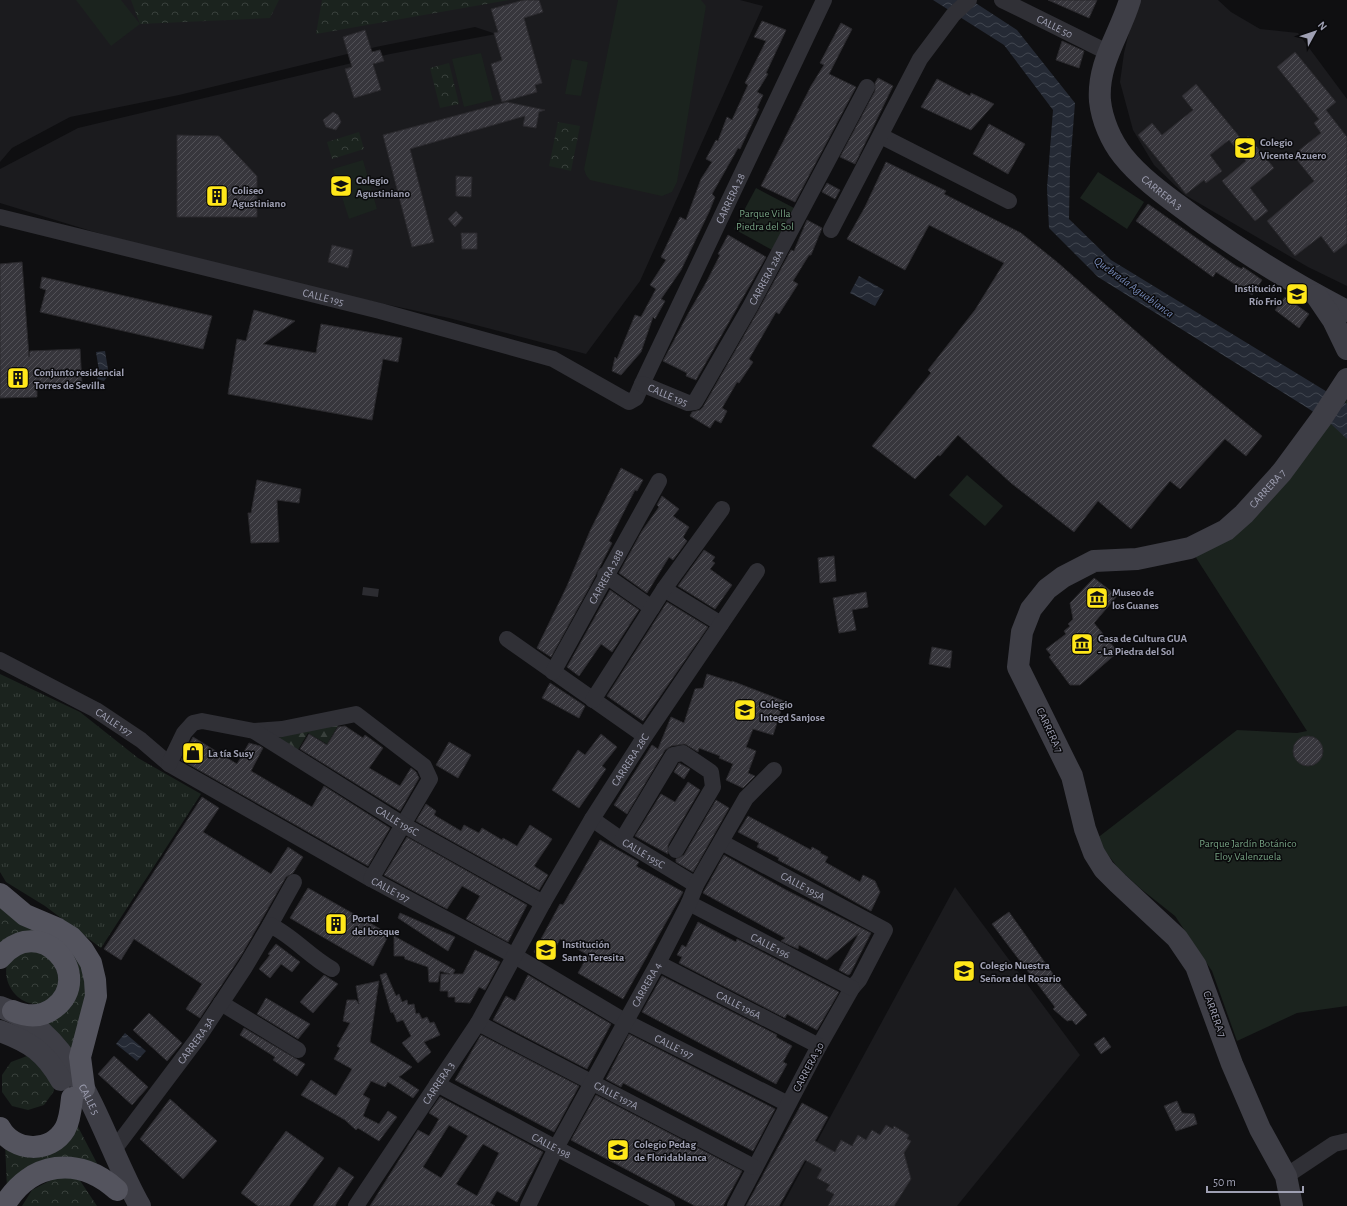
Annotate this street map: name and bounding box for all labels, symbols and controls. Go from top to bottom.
north arrow [1295,12,1335,52]
street label: CALLE 50 [1035,13,1075,40]
text: N [1316,19,1329,32]
school or university icon: Colegio Vicente Azuero [1232,135,1258,161]
place label: Colegio Vicente Azuero [1260,137,1327,161]
street label: CARRERA 28 [714,172,747,225]
school or university icon: Colegio Agustiniano [328,173,354,199]
street label: CARRERA 3 [1139,173,1185,212]
place label: Colegio Agustiniano [356,175,410,199]
building icon: Coliseo Agustiniano [204,183,230,209]
place label: Coliseo Agustiniano [232,185,286,209]
park label: Parque Villa Piedra del Sol [736,208,794,232]
street label: CARRERA 28A [747,248,785,307]
water label: Quebrada Aguablanca [1091,254,1176,321]
school or university icon: Institución Río Frio [1284,281,1310,307]
place label: Institución Río Frio [1234,283,1283,307]
street label: CALLE 195 [301,287,345,308]
building icon: Conjunto residencial Torres de Sevilla [5,365,31,391]
place label: Conjunto residencial Torres de Sevilla [34,367,124,391]
street label: CALLE 195 [646,382,690,408]
street label: CARRERA 7 [1247,467,1288,510]
street label: CARRERA 28B [587,548,626,606]
museum icon: Museo de los Guanes [1084,585,1110,611]
place label: Museo de los Guanes [1112,587,1159,611]
museum icon: Casa de Cultura GUA - La Piedra del Sol [1069,631,1095,657]
place label: Casa de Cultura GUA - La Piedra del Sol [1098,633,1187,657]
school or university icon: Colegio Integd Sanjose [732,697,758,723]
place label: Colegio Integd Sanjose [760,699,825,723]
street label: CALLE 197 [93,706,135,739]
street label: CARRERA 7 [1034,706,1065,755]
street label: CARRERA 28C [610,732,651,788]
shop icon: La tía Susy [180,740,206,766]
place label: La tía Susy [208,748,254,759]
street label: CALLE 196C [373,804,421,838]
street label: CALLE 195C [620,837,667,871]
park label: Parque Jardín Botánico Eloy Valenzuela [1199,838,1297,862]
street label: CALLE 195A [779,870,827,903]
street label: CALLE 197 [369,875,412,905]
building icon: Portal del bosque [323,911,349,937]
place label: Portal del bosque [352,913,400,937]
street label: CALLE 196 [749,931,792,961]
school or university icon: Institución Santa Teresita [533,937,559,963]
place label: Institución Santa Teresita [562,939,625,963]
school or university icon: Colegio Nuestra Señora del Rosario [951,958,977,984]
place label: Colegio Nuestra Señora del Rosario [980,960,1062,984]
street label: CARRERA 4 [630,961,663,1009]
street label: CALLE 196A [714,989,763,1022]
street label: CARRERA 7 [1201,990,1228,1039]
street label: CARRERA 3A [175,1015,217,1066]
street label: CALLE 197 [653,1032,695,1061]
street label: CARRERA 30 [791,1041,826,1094]
street label: CARRERA 3 [420,1060,457,1106]
street label: CALLE 197A [592,1080,641,1112]
street label: CALLE 5 [77,1082,101,1117]
street label: CALLE 198 [530,1131,573,1161]
school or university icon: Colegio Pedag de Floridablanca [605,1137,631,1163]
place label: Colegio Pedag de Floridablanca [634,1139,708,1163]
scale bar [1207,1168,1303,1194]
text: 50 m [1213,1176,1236,1188]

